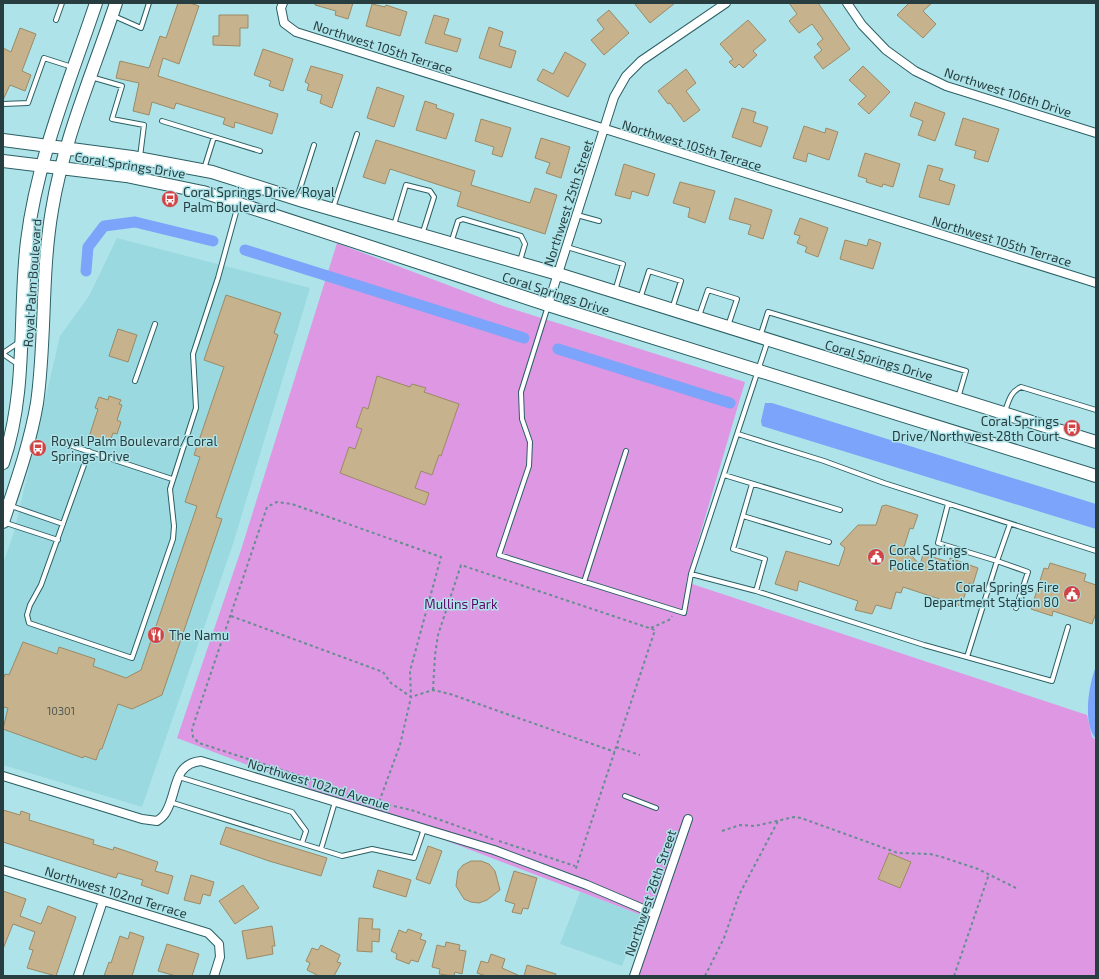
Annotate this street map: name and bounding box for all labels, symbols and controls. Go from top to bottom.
street label: Northwest 105th Terrace [311,17,455,77]
street label: Northwest 106th Drive [942,64,1074,120]
street label: Northwest 105th Terrace [620,116,764,174]
street label: Northwest 25th Street [540,138,596,268]
street label: Coral Springs Drive [73,148,187,182]
place label: Coral Springs Drive/Royal Palm Boulevard [183,184,335,215]
bus stop icon: Coral Springs Drive/Royal Palm Boulevard [160,189,180,209]
street label: Northwest 105th Terrace [930,212,1074,270]
street label: Royal Palm Boulevard [20,218,44,348]
street label: Coral Springs Drive [500,268,612,318]
street label: Coral Springs Drive [823,336,935,384]
place label: Coral Springs Drive/Northwest 28th Court [892,413,1059,444]
bus stop icon: Coral Springs Drive/Northwest 28th Court [1062,418,1082,438]
place label: Royal Palm Boulevard/Coral Springs Drive [51,433,217,464]
bus stop icon: Royal Palm Boulevard/Coral Springs Drive [28,438,48,458]
place label: Coral Springs Police Station [889,542,970,573]
public building icon: Coral Springs Police Station [866,547,886,567]
place label: Coral Springs Fire Department Station 80 [924,579,1059,610]
public building icon: Coral Springs Fire Department Station 80 [1062,584,1082,604]
park label: Mullins Park [424,596,498,612]
restaurant icon: The Namu [146,625,166,645]
place label: The Namu [169,627,229,643]
house number: 10301 [47,704,75,717]
street label: Northwest 102nd Avenue [246,755,392,813]
street label: Northwest 26th Street [621,828,679,958]
street label: Northwest 102nd Terrace [43,863,189,921]

